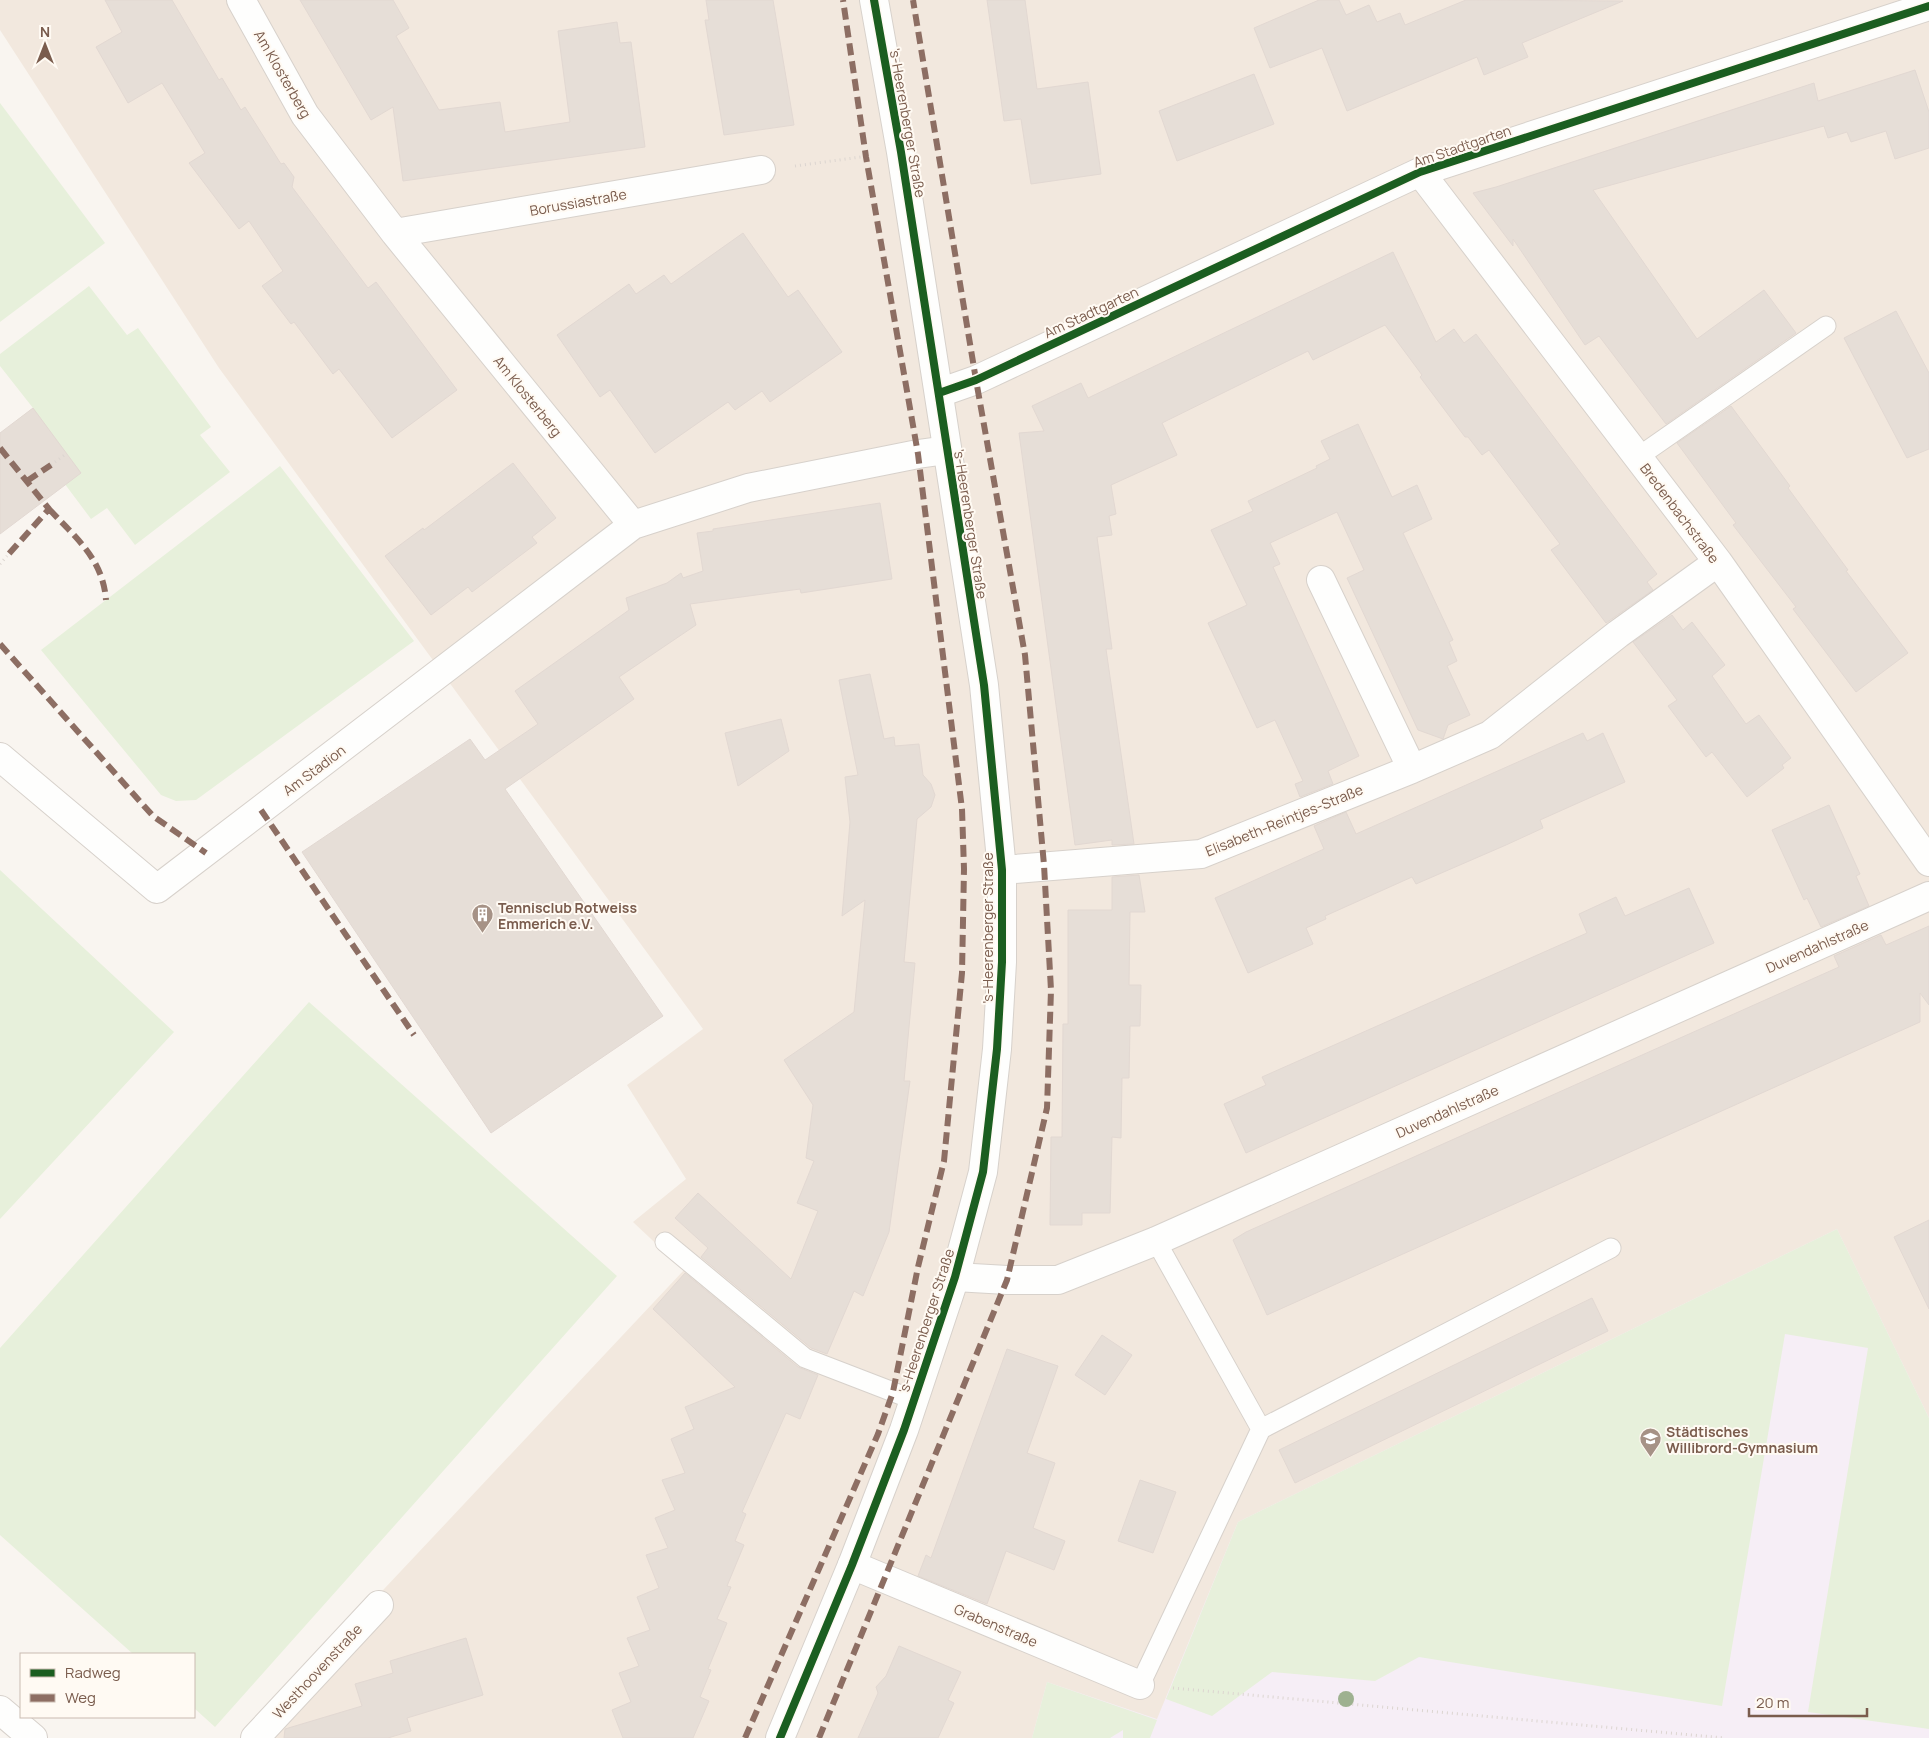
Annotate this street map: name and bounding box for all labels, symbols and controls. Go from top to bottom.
north arrow [20,20,70,70]
text: N [40,22,50,41]
street label: Am Klosterberg [250,26,316,122]
street label: 's-Heerenberger Straße [886,47,930,199]
street label: Am Stadtgarten [1411,120,1513,172]
street label: Borussiastraße [528,184,628,220]
street label: Am Stadtgarten [1041,282,1141,342]
street label: Am Klosterberg [490,352,566,440]
street label: 's-Heerenberger Straße [950,448,992,600]
street label: Bredenbachstraße [1636,459,1724,567]
street label: Am Stadion [279,740,349,800]
street label: Elisabeth-Reintjes-Straße [1202,780,1366,860]
street label: 's-Heerenberger Straße [978,852,997,1004]
place label: Tennisclub Rotweiss Emmerich e.V. [498,898,637,933]
building icon: Tennisclub Rotweiss Emmerich e.V. [470,903,494,934]
street label: Duvendahlstraße [1763,915,1871,977]
street label: Duvendahlstraße [1393,1080,1501,1142]
street label: 's-Heerenberger Straße [894,1246,958,1396]
place label: Städtisches Willibrord-Gymnasium [1666,1422,1818,1457]
school or university icon: Städtisches Willibrord-Gymnasium [1638,1427,1662,1458]
street label: Grabenstraße [951,1599,1041,1651]
street label: Westhoovenstraße [268,1619,366,1723]
legend [20,1653,195,1718]
text: Radweg [65,1662,121,1683]
scale bar [1749,1686,1866,1718]
text: Weg [65,1687,96,1708]
text: 20 m [1756,1692,1789,1713]

